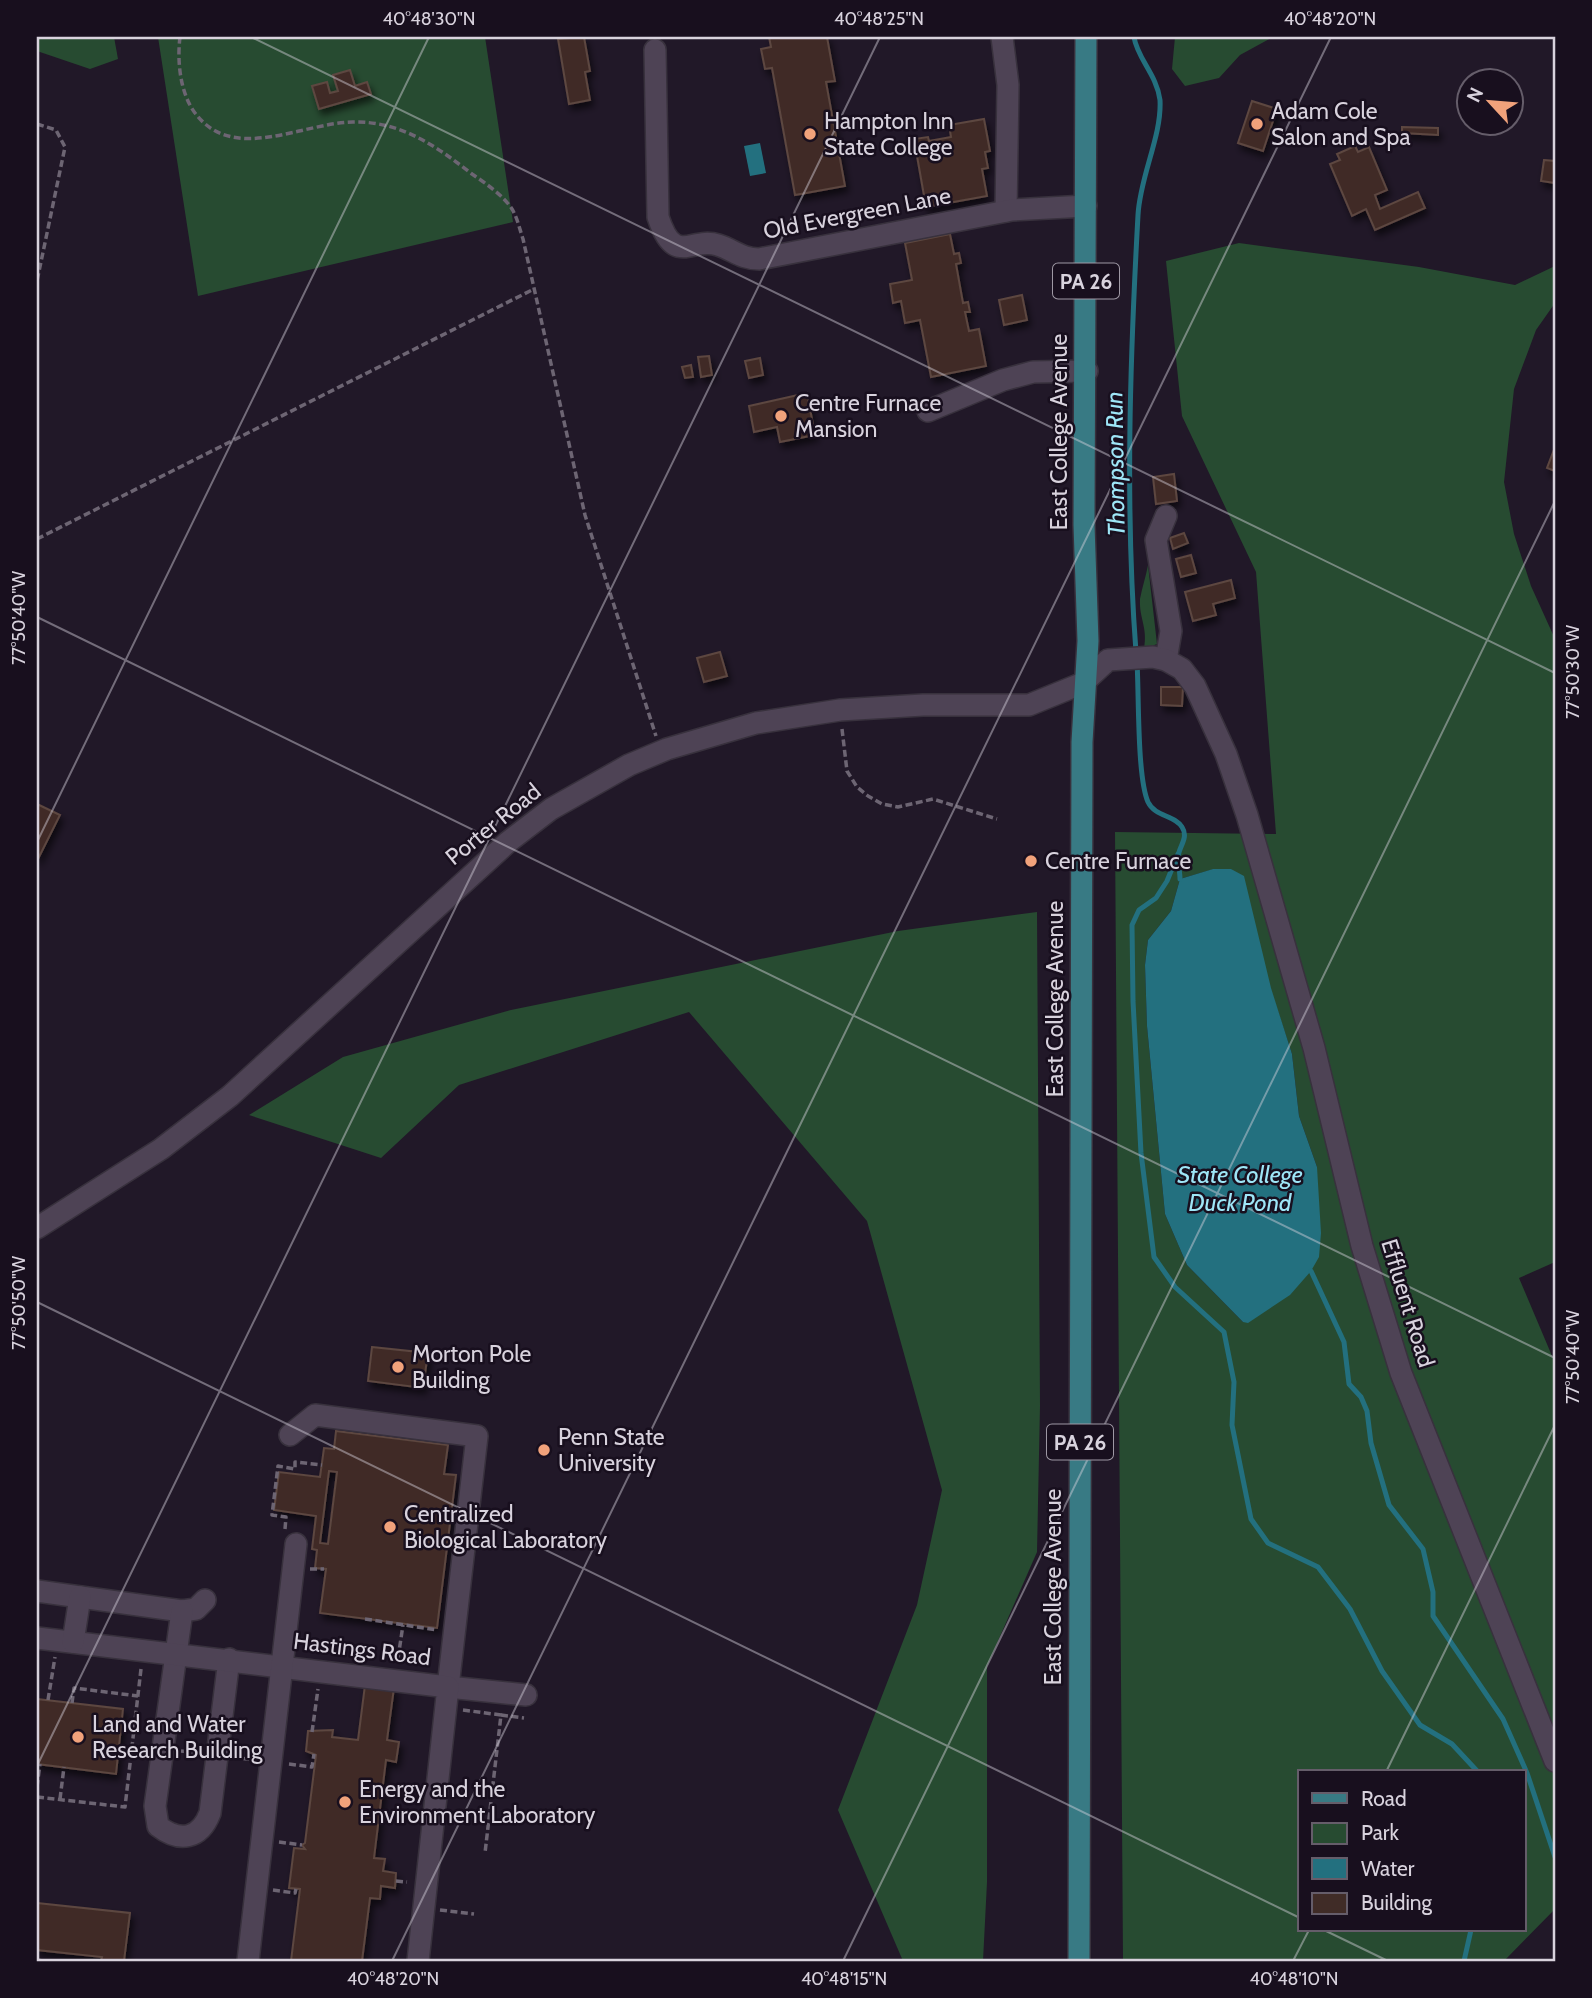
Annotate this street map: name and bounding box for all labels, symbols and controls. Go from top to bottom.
text: 40°48'30"N [383,8,475,30]
text: 40°48'25"N [834,8,924,30]
text: 40°48'20"N [1284,8,1376,30]
north arrow [1456,66,1526,136]
text: N [1462,84,1488,106]
place label: Adam Cole Salon and Spa [1271,97,1410,151]
place label: Hampton Inn State College [824,107,954,161]
marker: Adam Cole Salon and Spa [1249,116,1265,132]
marker: Hampton Inn State College [802,126,818,142]
street label: Old Evergreen Lane [761,181,953,245]
road number: PA 26 [1053,264,1119,298]
street label: East College Avenue [1045,333,1073,530]
place label: Centre Furnace Mansion [795,389,942,443]
water label: Thompson Run [1099,391,1131,537]
marker: Centre Furnace Mansion [773,408,789,424]
text: 77°50'40"W [8,571,30,665]
text: 77°50'30"W [1562,625,1584,719]
street label: Porter Road [440,777,546,871]
place label: Centre Furnace [1045,847,1192,875]
marker: Centre Furnace [1023,853,1039,869]
street label: East College Avenue [1041,900,1069,1097]
water label: State College Duck Pond [1177,1160,1303,1217]
street label: Effluent Road [1375,1236,1441,1370]
text: 77°50'50"W [8,1256,30,1350]
text: 77°50'40"W [1562,1310,1584,1404]
place label: Morton Pole Building [412,1340,531,1394]
marker: Morton Pole Building [390,1359,406,1375]
place label: Penn State University [558,1423,665,1477]
road number: PA 26 [1047,1424,1113,1460]
marker: Penn State University [536,1442,552,1458]
street label: East College Avenue [1039,1488,1067,1685]
place label: Centralized Biological Laboratory [404,1500,607,1554]
marker: Centralized Biological Laboratory [382,1519,398,1535]
street label: Hastings Road [292,1627,432,1671]
place label: Land and Water Research Building [92,1710,263,1764]
marker: Land and Water Research Building [70,1729,86,1745]
legend [1298,1770,1526,1932]
place label: Energy and the Environment Laboratory [359,1775,596,1829]
text: Road [1361,1786,1407,1811]
marker: Energy and the Environment Laboratory [337,1794,353,1810]
text: Park [1361,1820,1399,1845]
text: Water [1361,1856,1415,1881]
text: Building [1361,1890,1433,1915]
text: 40°48'20"N [347,1968,439,1990]
text: 40°48'15"N [801,1968,887,1990]
text: 40°48'10"N [1249,1968,1339,1990]

